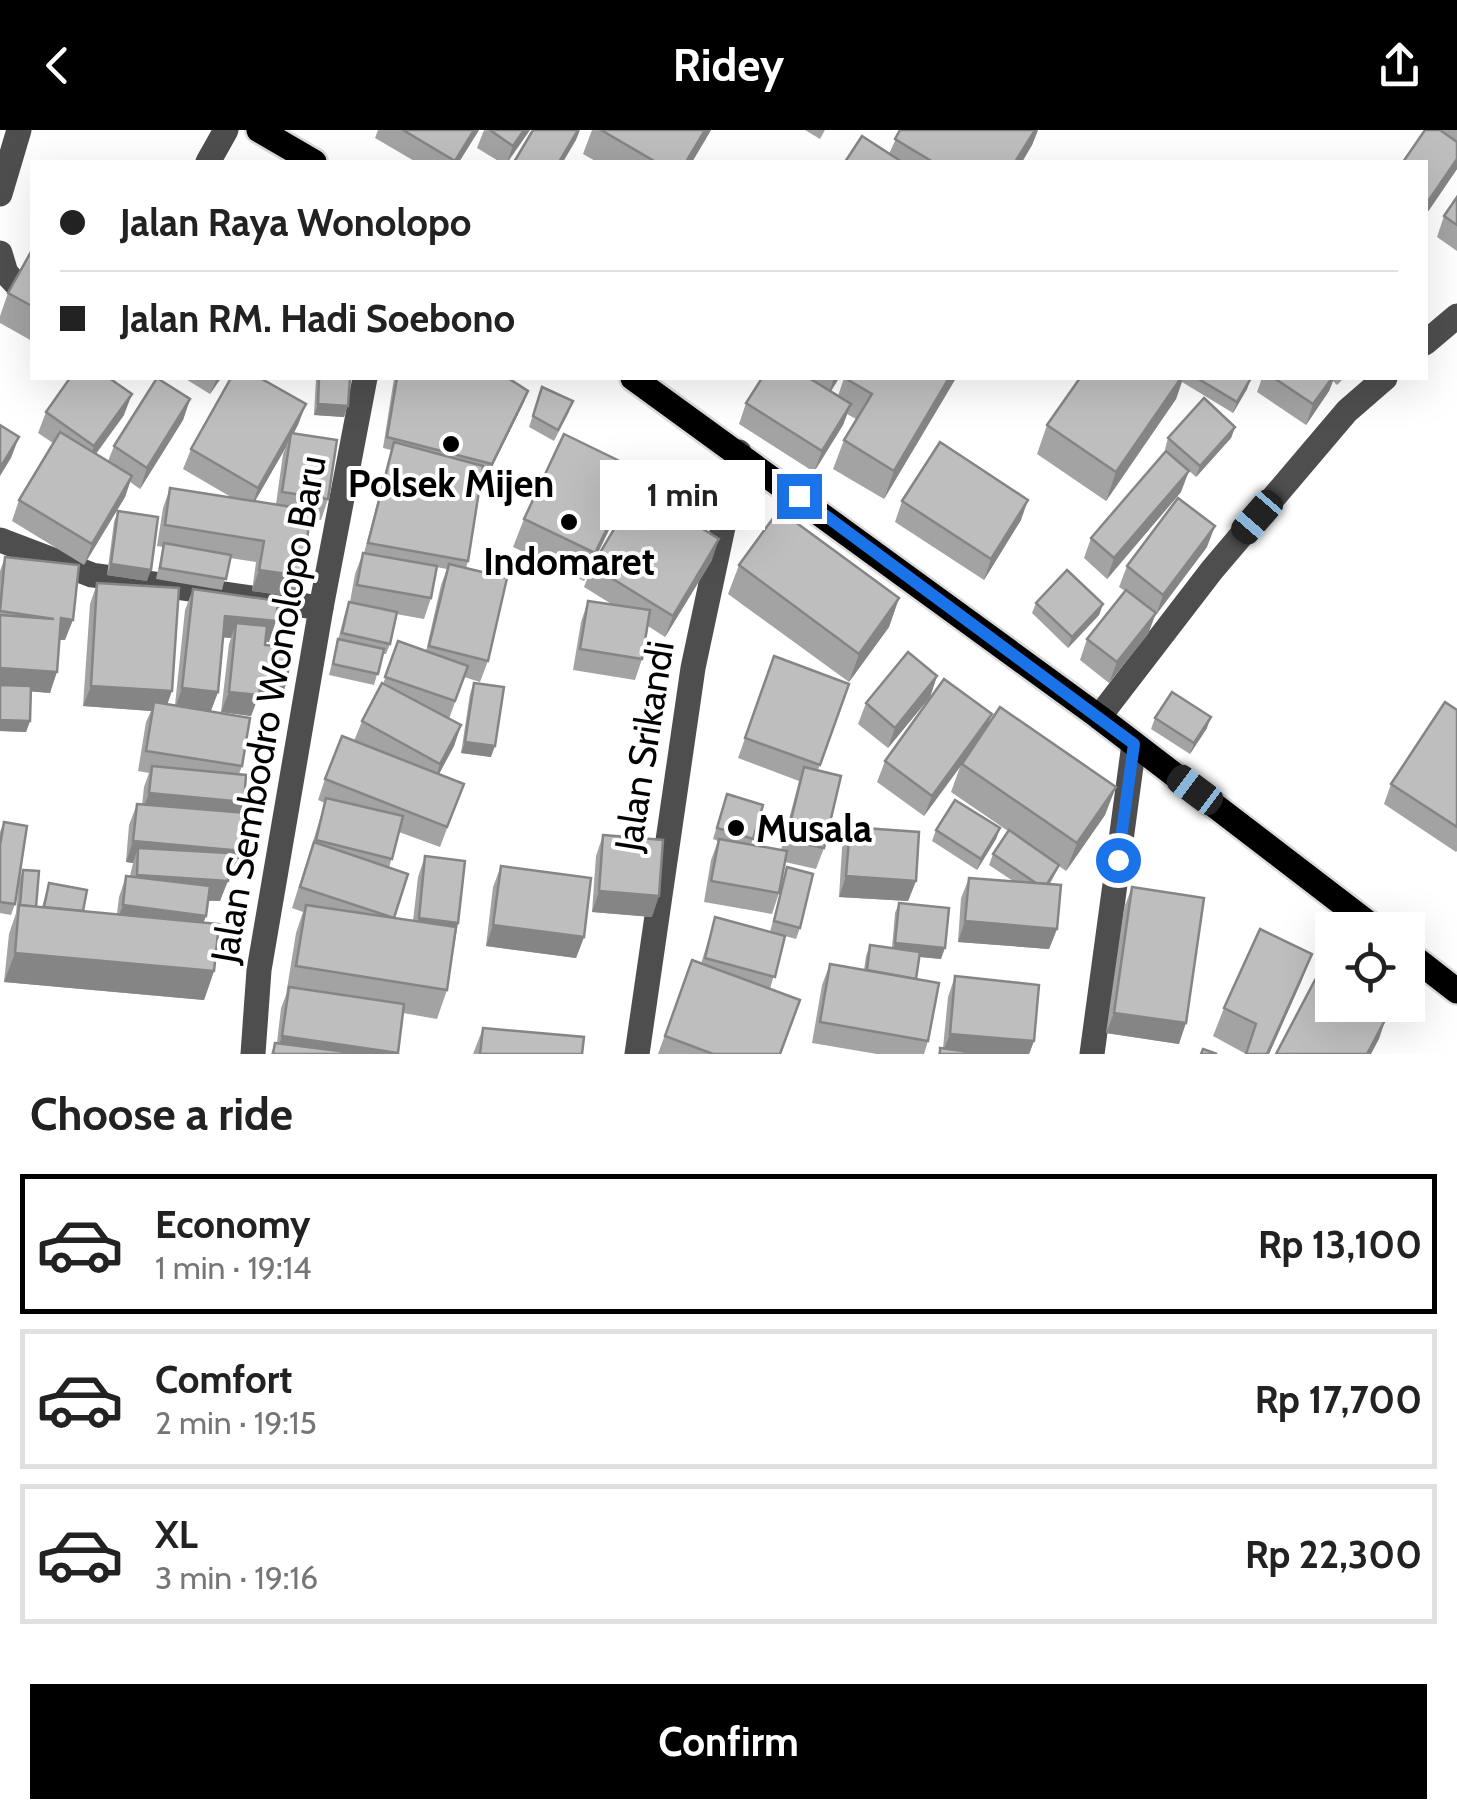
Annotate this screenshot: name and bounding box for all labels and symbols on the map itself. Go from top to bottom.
marker: Polsek Mijen [440,433,462,455]
street label: Jalan Sembodro Wonolopo Baru [200,452,336,967]
place label: Polsek Mijen [348,460,554,507]
callout: 1 min [599,461,764,531]
route end [777,474,822,519]
car [1226,485,1288,549]
marker: Indomaret [558,511,580,533]
place label: Indomaret [483,538,655,585]
street label: Jalan Srikandi [604,638,684,855]
car [1162,760,1228,820]
place label: Musala [756,805,872,852]
marker: Musala [725,817,747,839]
route start [1096,838,1141,883]

